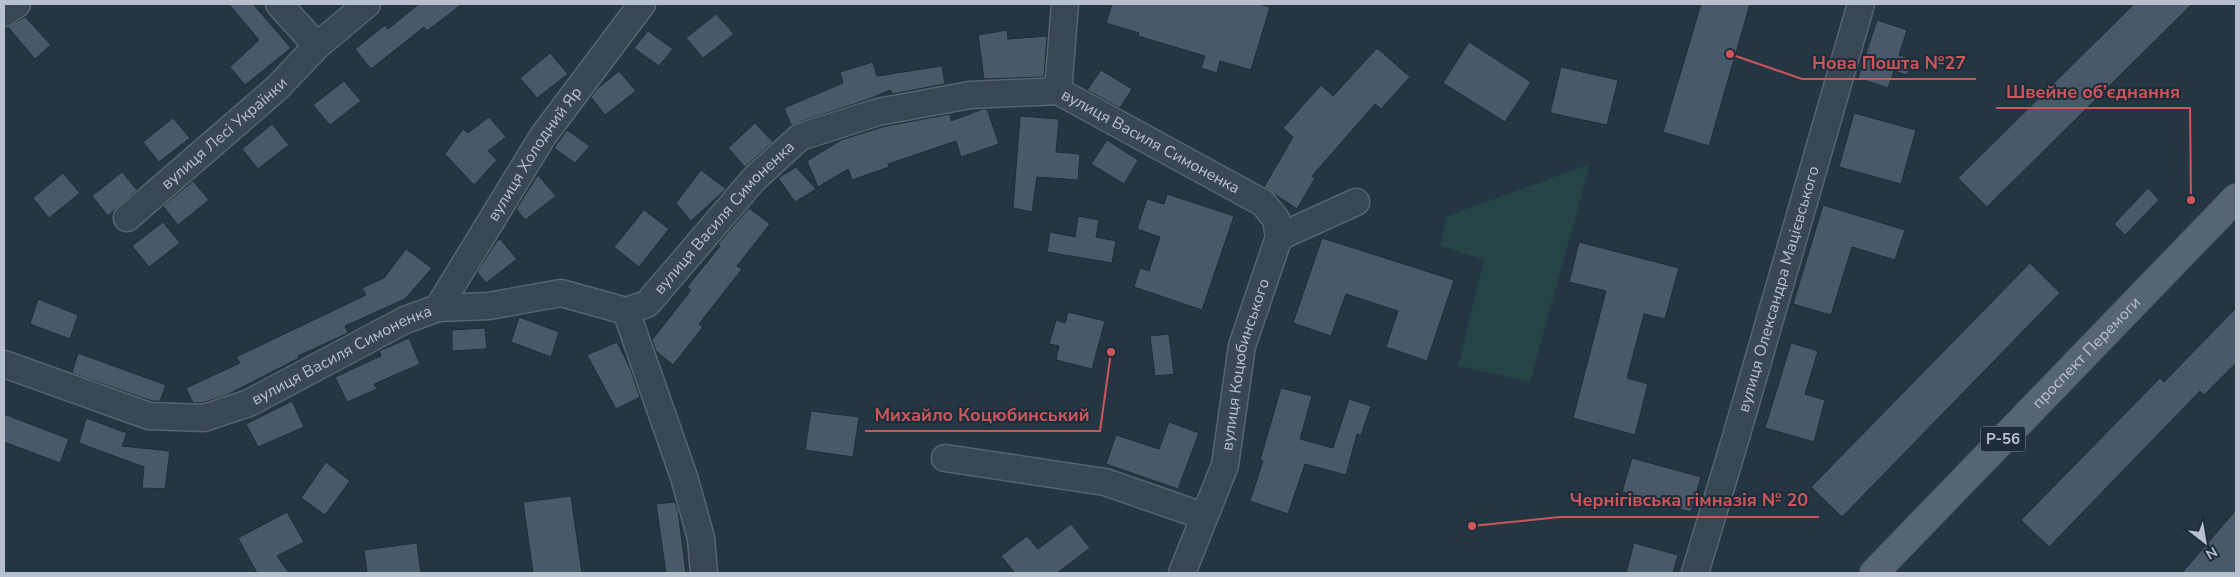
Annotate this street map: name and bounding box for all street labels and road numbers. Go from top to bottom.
street label: вулиця Лесі Українки [157,73,292,194]
street label: вулиця Холодний Яр [483,82,587,225]
street label: вулиця Василя Симоненка [1057,84,1244,199]
street label: вулиця Василя Симоненка [649,136,799,299]
street label: вулиця Олександра Мацієвського [1733,163,1825,415]
street label: вулиця Коцюбинського [1216,276,1275,452]
street label: проспект Перемоги [2027,292,2146,414]
street label: вулиця Василя Симоненка [248,300,435,411]
road number: Р-56 [1980,426,2026,452]

